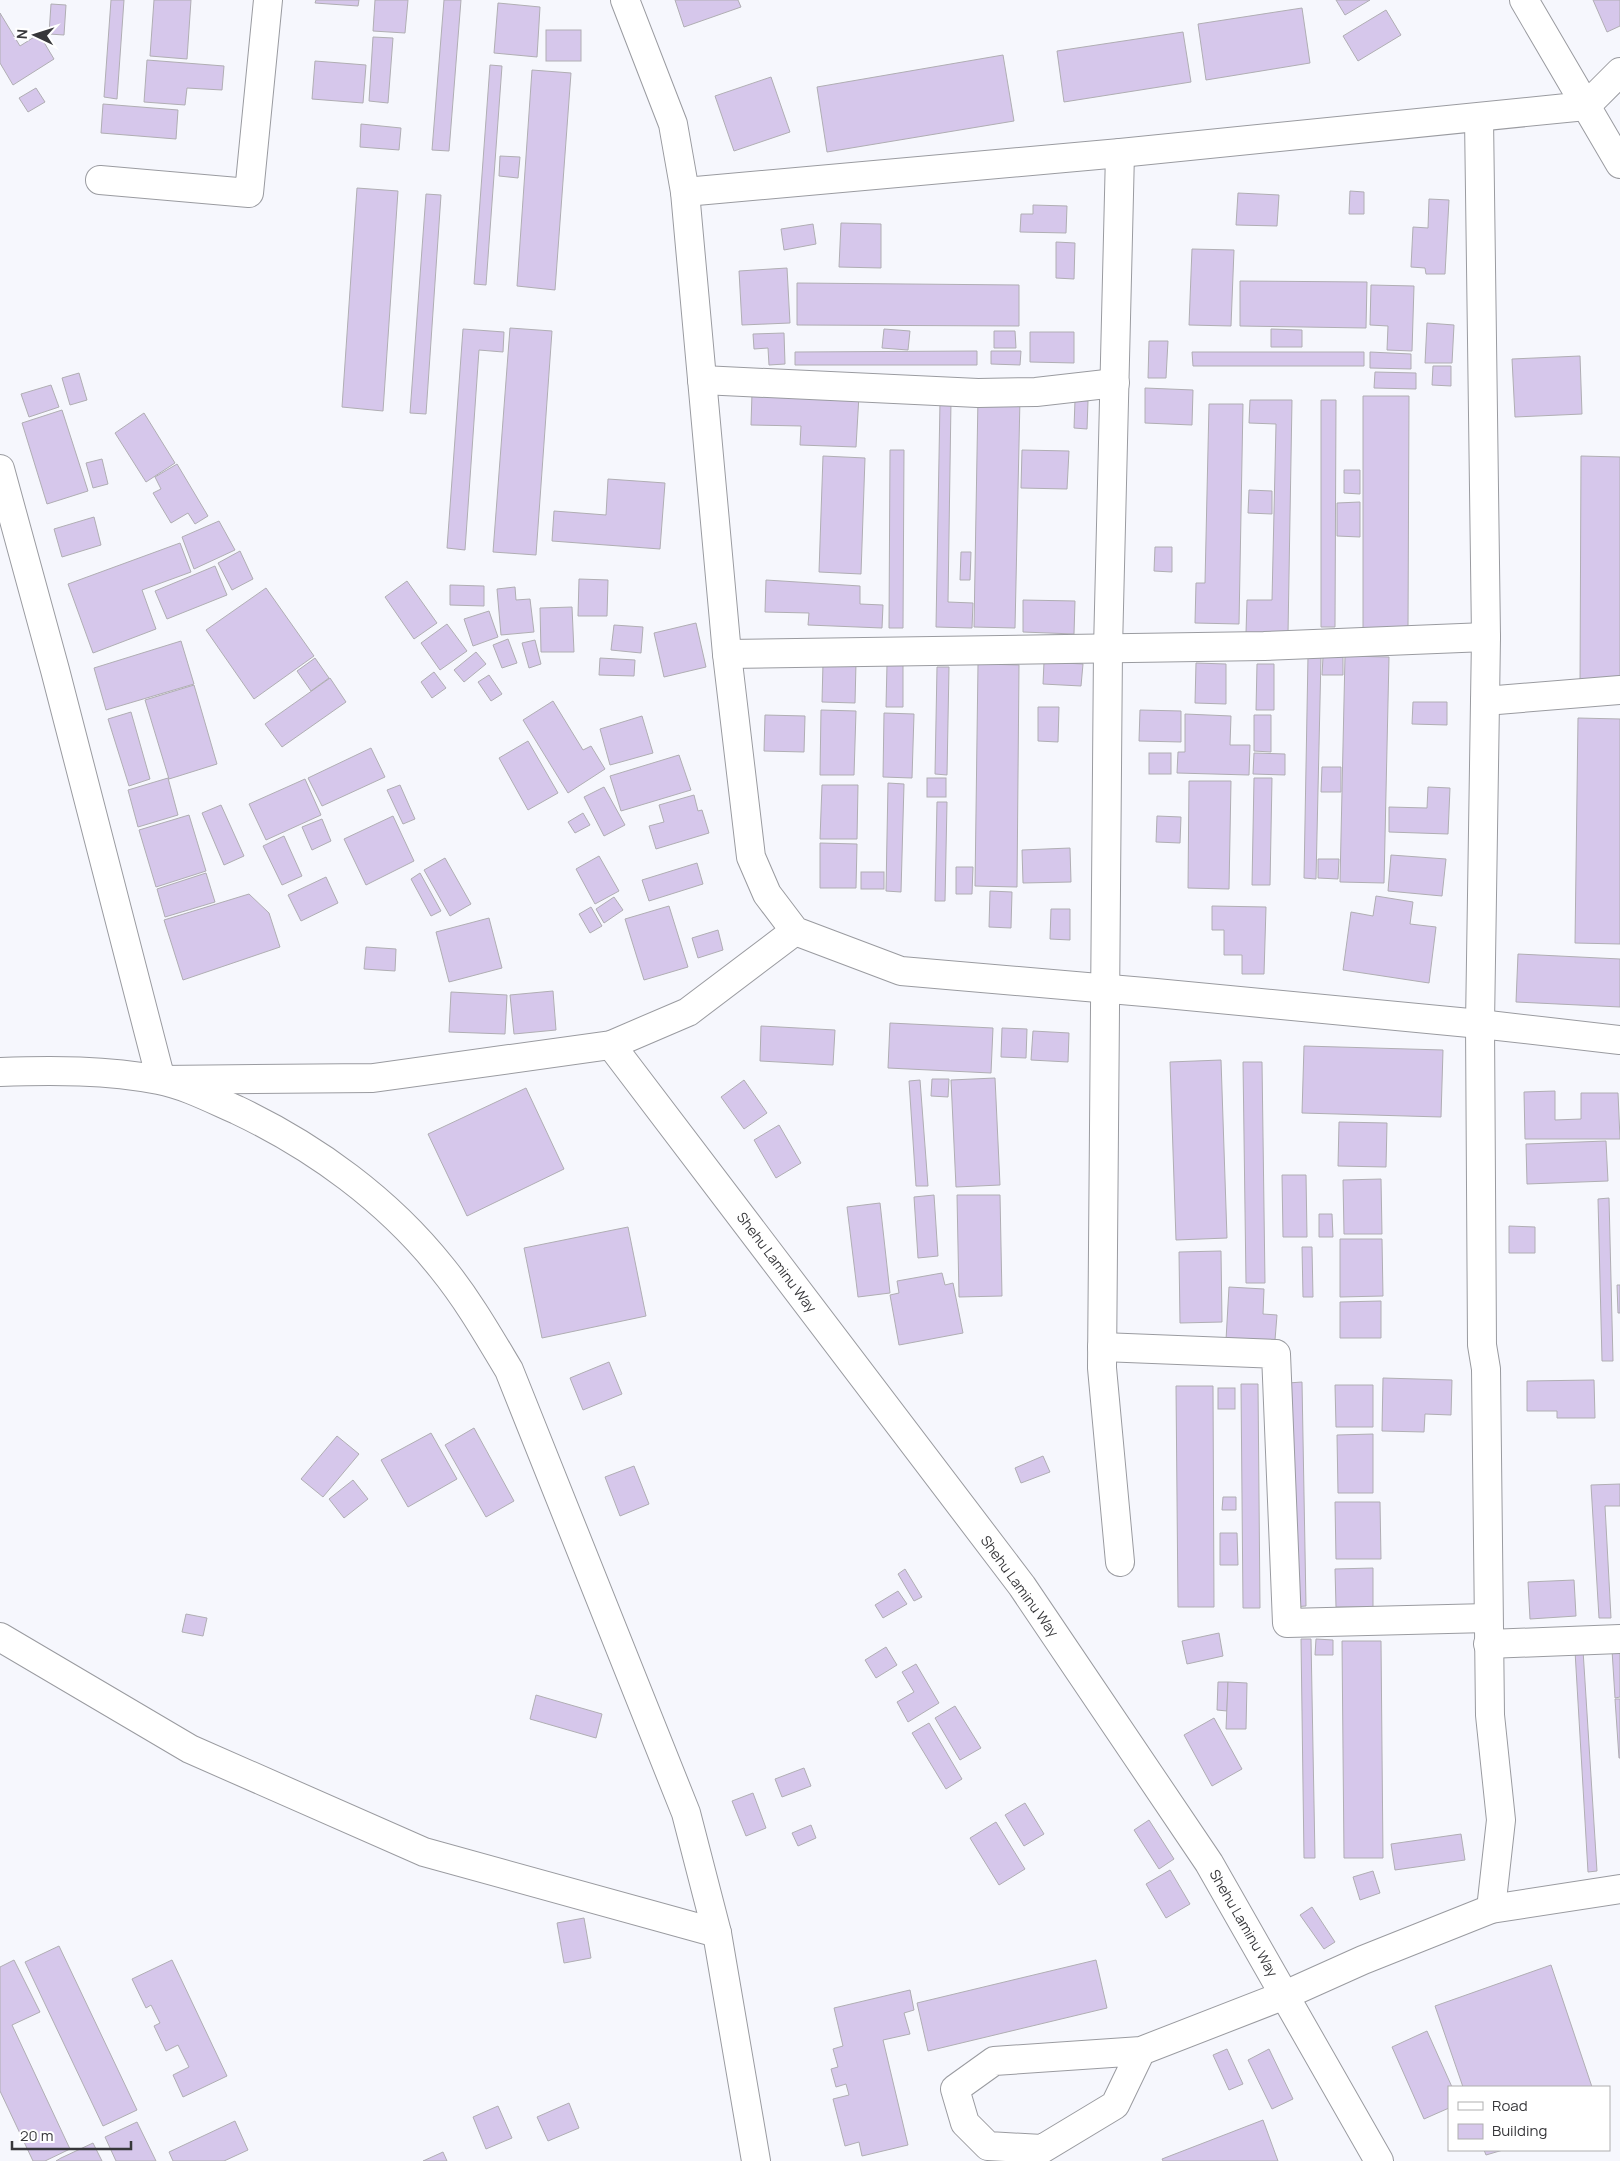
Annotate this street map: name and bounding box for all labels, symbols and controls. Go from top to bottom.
north arrow [10,10,60,60]
text: N [12,28,31,40]
street label: Shehu Laminu Way [733,1208,821,1317]
street label: Shehu Laminu Way [977,1531,1064,1641]
street label: Shehu Laminu Way [1205,1866,1283,1981]
legend [1448,2086,1610,2151]
text: Road [1492,2095,1528,2116]
scale bar [12,2118,131,2150]
text: Building [1492,2120,1547,2141]
text: 20 m [20,2125,53,2146]

